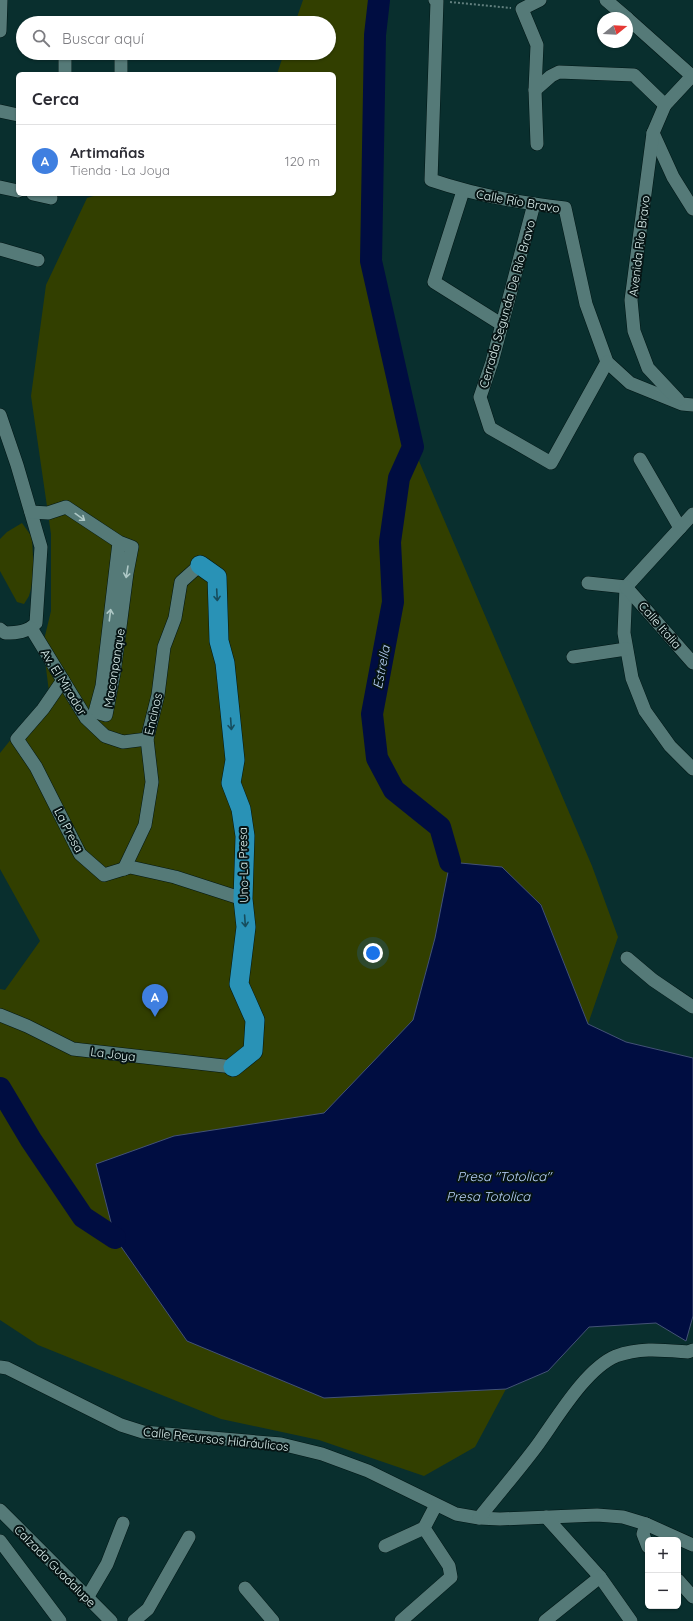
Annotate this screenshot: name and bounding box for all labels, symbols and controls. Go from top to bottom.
north arrow [597,12,633,48]
search box [16,16,336,60]
icon: search [30,27,52,49]
text: Buscar aquí [62,29,144,48]
text: Cerca [32,88,79,109]
text: Artimañas [70,143,145,162]
text: A [41,153,49,169]
text: 120 m [285,153,320,169]
text: Tienda · La Joya [70,162,170,178]
street label: Calle Río Bravo [475,186,561,216]
street label: Avenida Río Bravo [625,195,653,297]
street label: Cerrada Segunda De Río Bravo [476,218,538,390]
one-way arrow [74,512,85,521]
one-way arrow [123,565,131,578]
one-way arrow [214,588,221,601]
street label: Calle Italia [635,598,685,652]
one-way arrow [106,609,114,622]
street label: Maconpanque [100,627,128,709]
water label: Estrella [369,643,393,690]
street label: Av. El Mirador [38,646,91,718]
street label: Encinos [141,691,165,736]
one-way arrow [227,717,234,730]
street label: La Presa [51,805,87,855]
street label: Uno-La Presa [235,827,251,903]
one-way arrow [242,914,249,927]
your location [363,943,383,963]
pin: A [142,984,168,1017]
street label: La Joya [90,1044,136,1064]
water label: Presa "Totolica" [457,1168,553,1184]
water label: Presa Totolica [446,1188,531,1204]
street label: Calle Recursos Hidráulicos [143,1424,290,1454]
street label: Calzada Guadalupe [11,1522,99,1610]
map controls [645,1537,681,1609]
button: + [645,1537,681,1573]
button: − [645,1573,681,1609]

